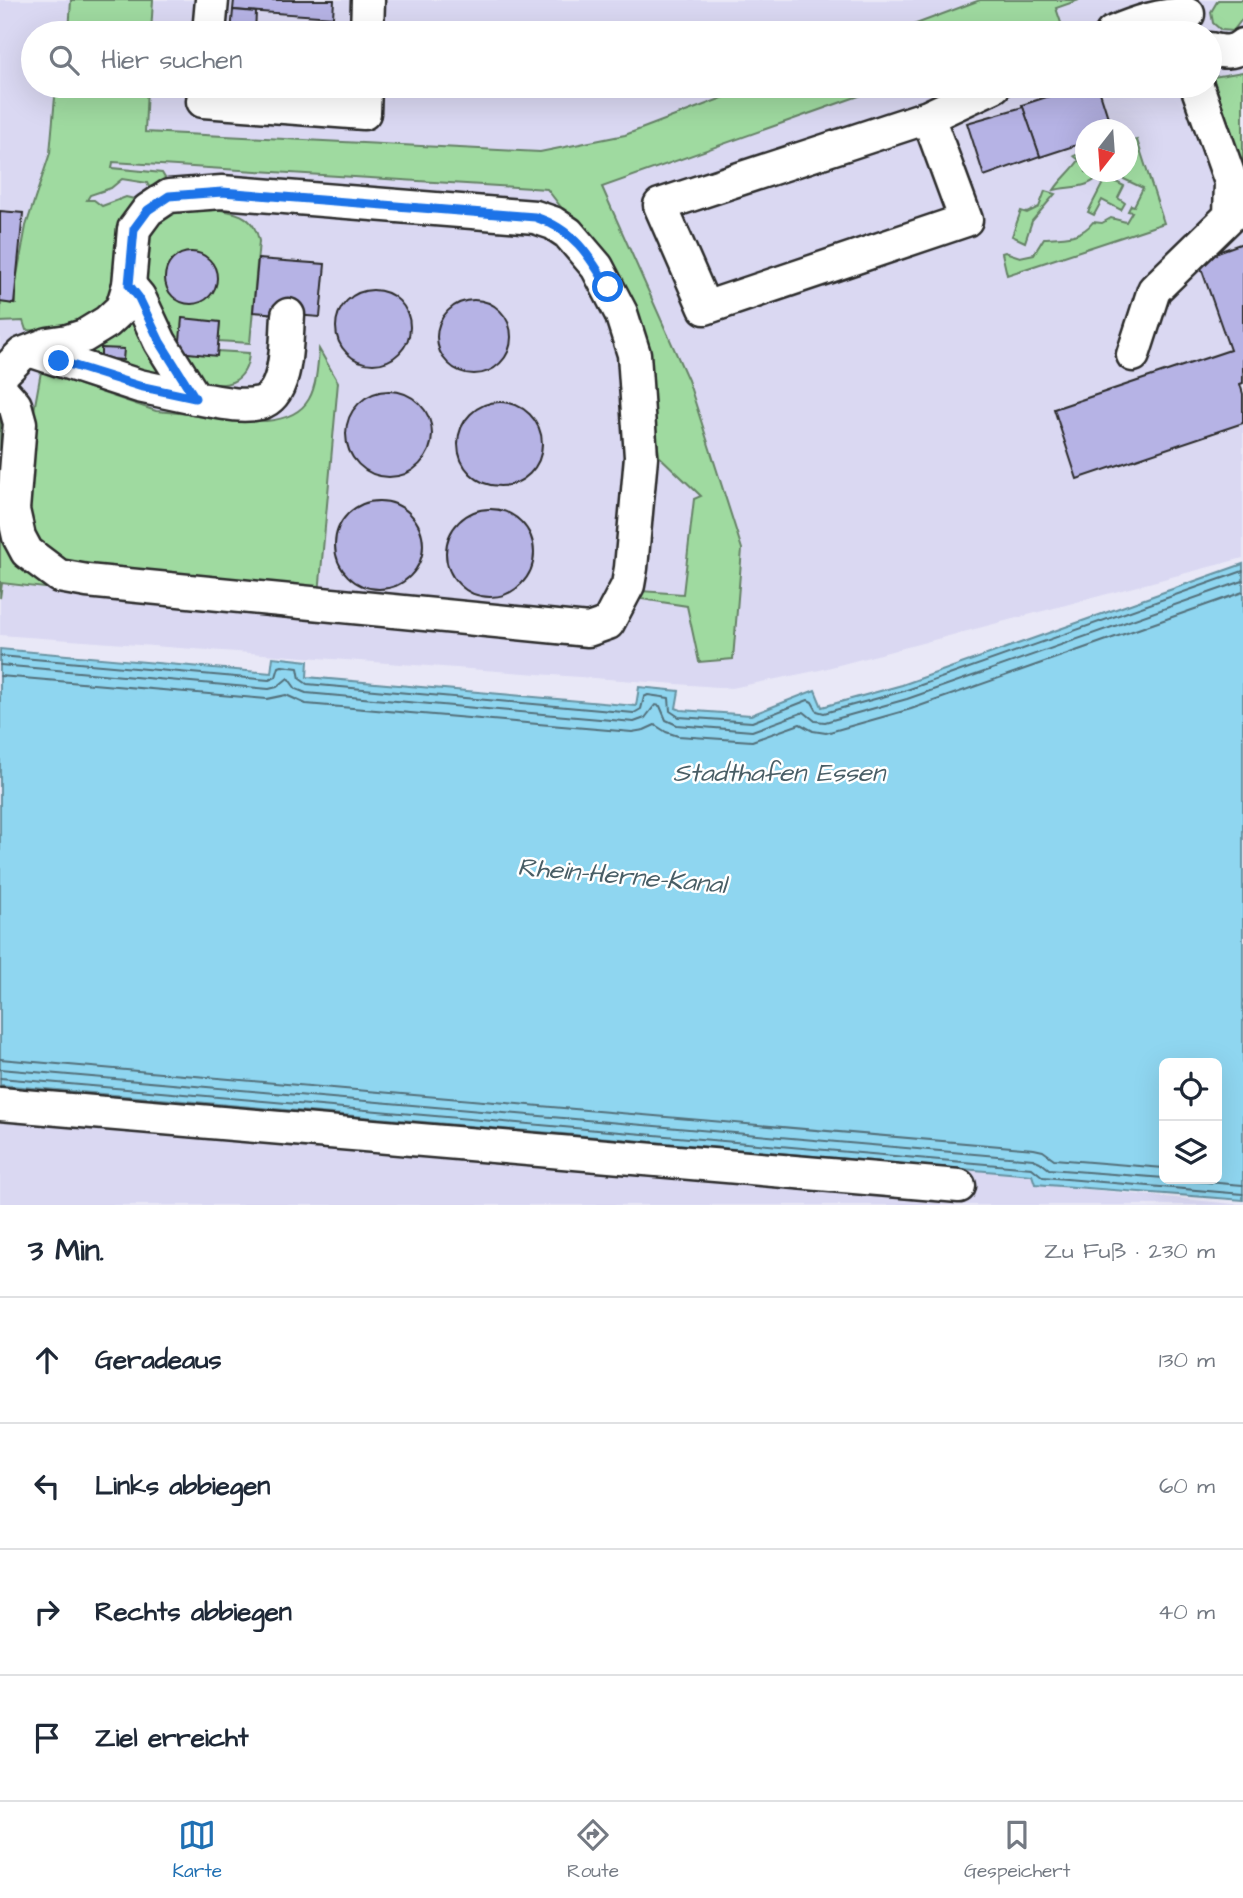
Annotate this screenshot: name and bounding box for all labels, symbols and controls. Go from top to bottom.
search box [21,21,1222,98]
icon: search [45,41,83,79]
text: Hier suchen [101,42,242,78]
north arrow [1075,119,1138,182]
route start [592,271,623,302]
route end [43,345,74,376]
water label: Stadthafen Essen [673,755,887,791]
water label: Rhein-Herne-Kanal [516,849,731,903]
map controls [1159,1058,1222,1184]
button: locate [1159,1058,1222,1121]
button: layers [1159,1121,1222,1184]
text: 3 Min. [28,1230,104,1272]
text: Zu Fuß · 230 m [1044,1235,1215,1267]
icon: ahead [28,1341,66,1379]
text: Geradeaus [95,1342,222,1378]
text: 130 m [1159,1344,1215,1376]
icon: left [28,1467,66,1505]
text: Links abbiegen [95,1468,270,1504]
text: 60 m [1159,1470,1215,1502]
icon: right [28,1593,66,1631]
text: Rechts abbiegen [95,1594,292,1630]
text: 40 m [1158,1596,1215,1628]
icon: arrive [28,1719,66,1757]
text: Ziel erreicht [95,1720,249,1756]
tab: Karte [172,1816,222,1885]
tab: Route [567,1816,619,1885]
tab: Gespeichert [964,1816,1071,1885]

